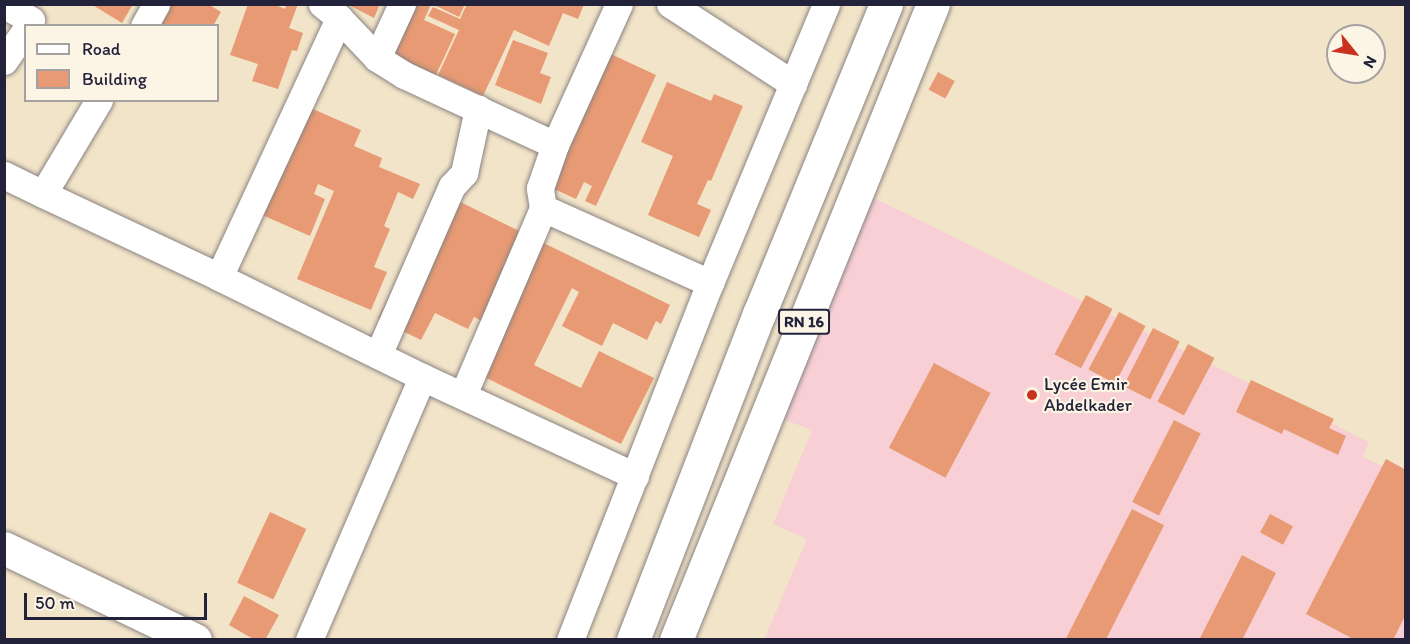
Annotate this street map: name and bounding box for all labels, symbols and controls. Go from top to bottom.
legend [24,24,219,102]
north arrow [1326,24,1386,84]
text: Road [82,38,121,60]
text: N [1359,53,1381,72]
text: Building [82,68,147,90]
road number: RN 16 [777,309,831,335]
place label: Lycée Emir Abdelkader [1044,374,1132,416]
marker: Lycée Emir Abdelkader [1025,388,1039,402]
scale bar [27,581,210,619]
text: 50 m [35,592,75,614]

